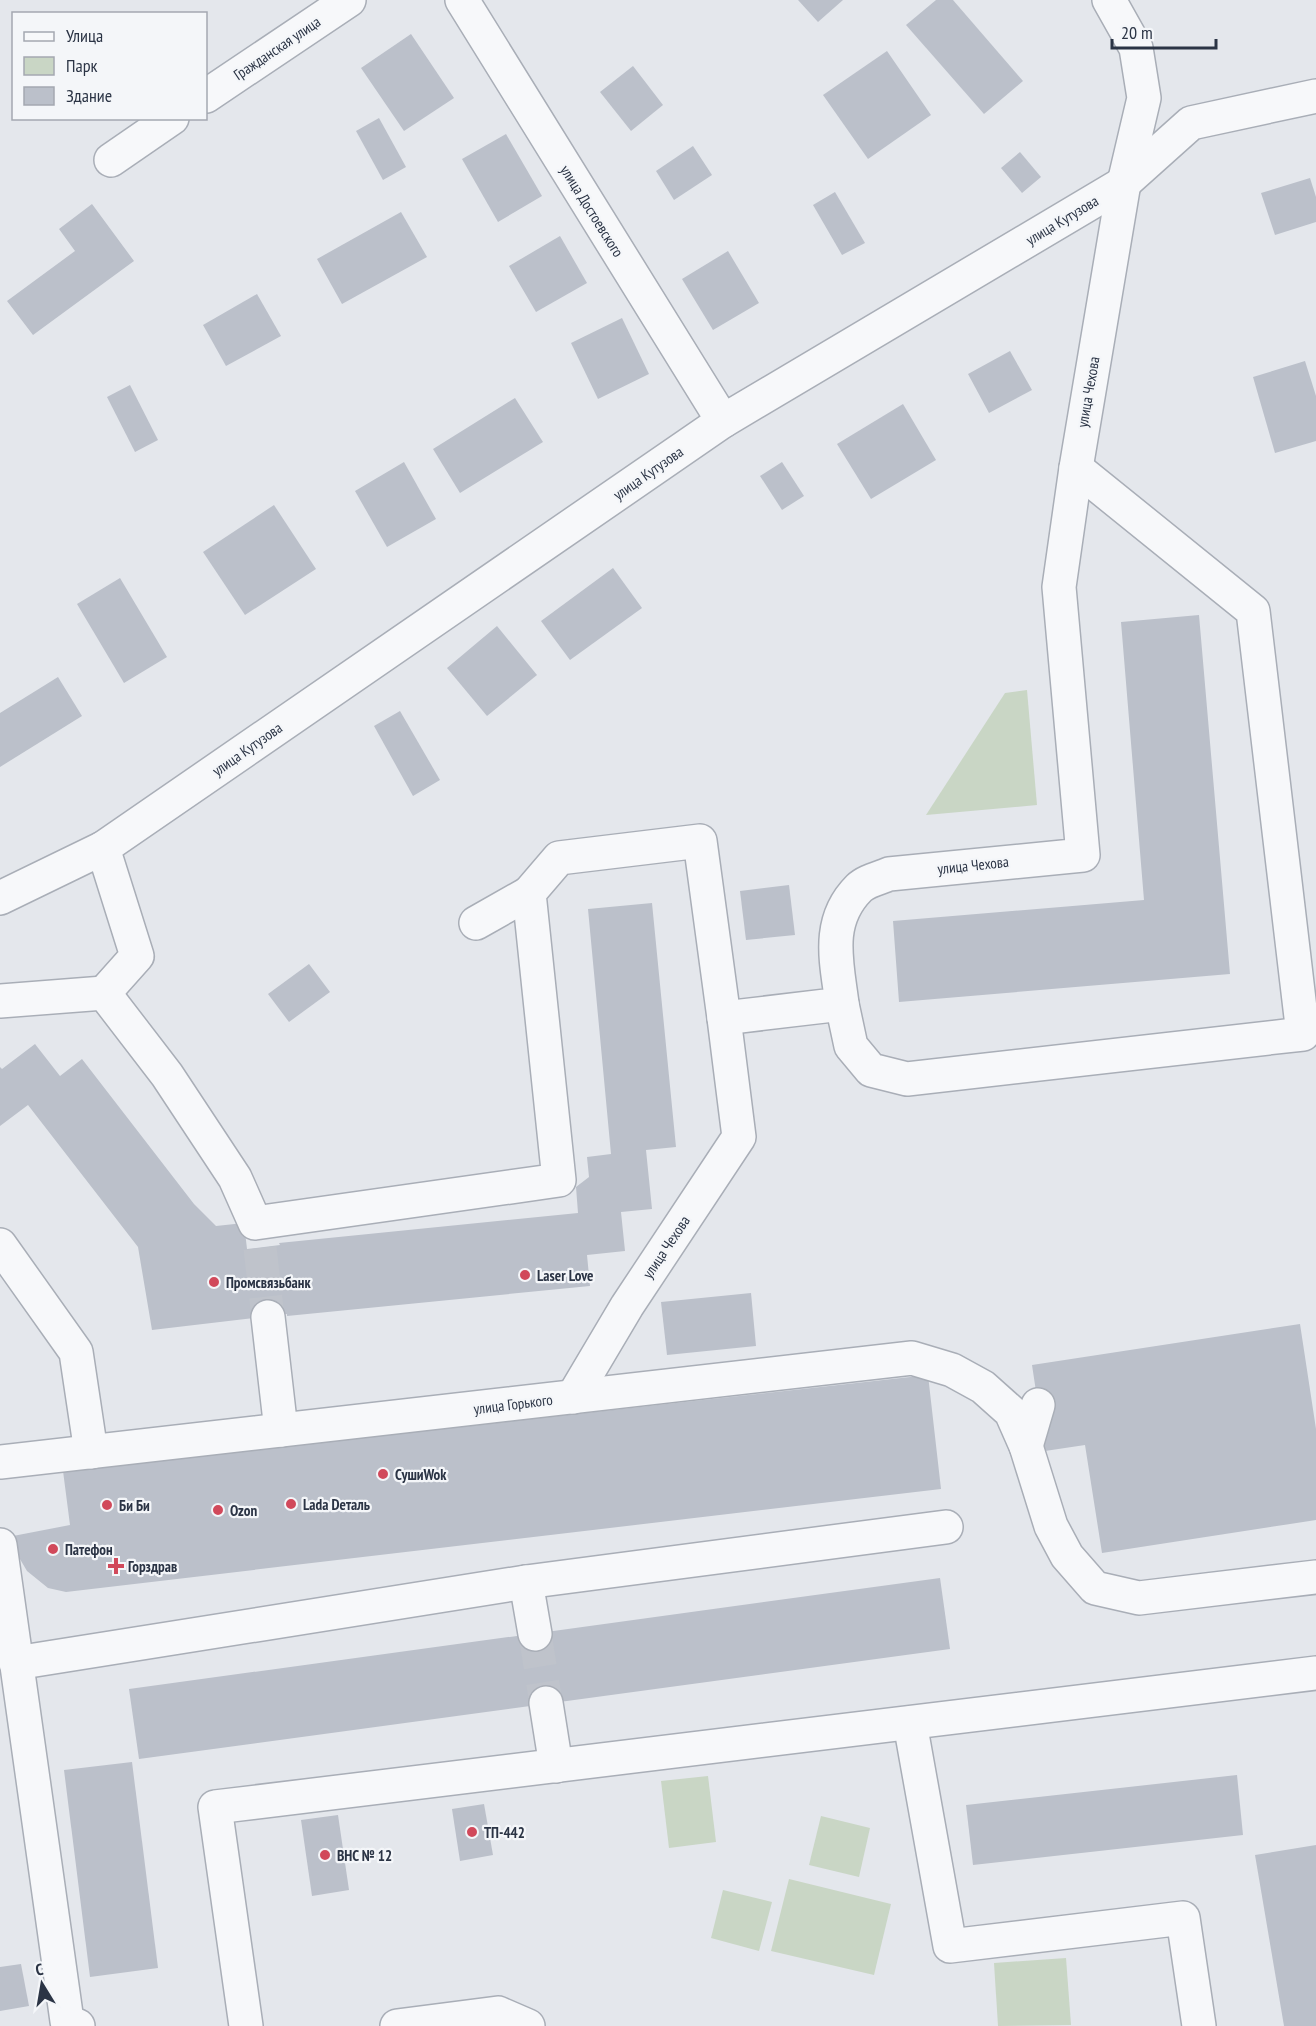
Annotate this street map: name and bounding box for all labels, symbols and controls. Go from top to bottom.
legend [12,12,207,120]
street label: Гражданская улица [230,12,324,84]
scale bar [1112,12,1216,50]
text: 20 m [1121,21,1153,44]
text: Улица [66,24,103,47]
text: Парк [66,54,97,77]
text: Здание [66,84,112,107]
street label: улица Достоевского [556,162,628,260]
street label: улица Кутузова [1022,191,1102,249]
street label: улица Чехова [1072,355,1104,429]
street label: улица Кутузова [609,442,687,504]
street label: улица Кутузова [208,718,286,780]
street label: улица Чехова [936,852,1010,878]
street label: улица Чехова [638,1212,694,1282]
place label: Laser Love [537,1266,594,1285]
marker: Laser Love [518,1268,532,1282]
place label: Промсвязьбанк [226,1273,311,1292]
marker: Промсвязьбанк [207,1275,221,1289]
street label: улица Горького [472,1390,554,1418]
place label: СушиWok [395,1465,447,1484]
marker: СушиWok [376,1467,390,1481]
place label: Lada Dеталь [303,1495,370,1514]
place label: Би Би [119,1496,150,1515]
marker: Lada Dеталь [284,1497,298,1511]
marker: Би Би [100,1498,114,1512]
place label: Ozon [230,1501,257,1520]
marker: Ozon [211,1503,225,1517]
place label: Патефон [65,1540,113,1559]
marker: Патефон [46,1542,60,1556]
place label: Горздрав [128,1557,177,1576]
marker: Горздрав [109,1559,123,1573]
place label: ТП-442 [484,1823,525,1842]
marker: ТП-442 [465,1825,479,1839]
place label: ВНС № 12 [337,1846,392,1865]
marker: ВНС № 12 [318,1848,332,1862]
north arrow [12,1954,72,2014]
text: С [34,1959,45,1980]

